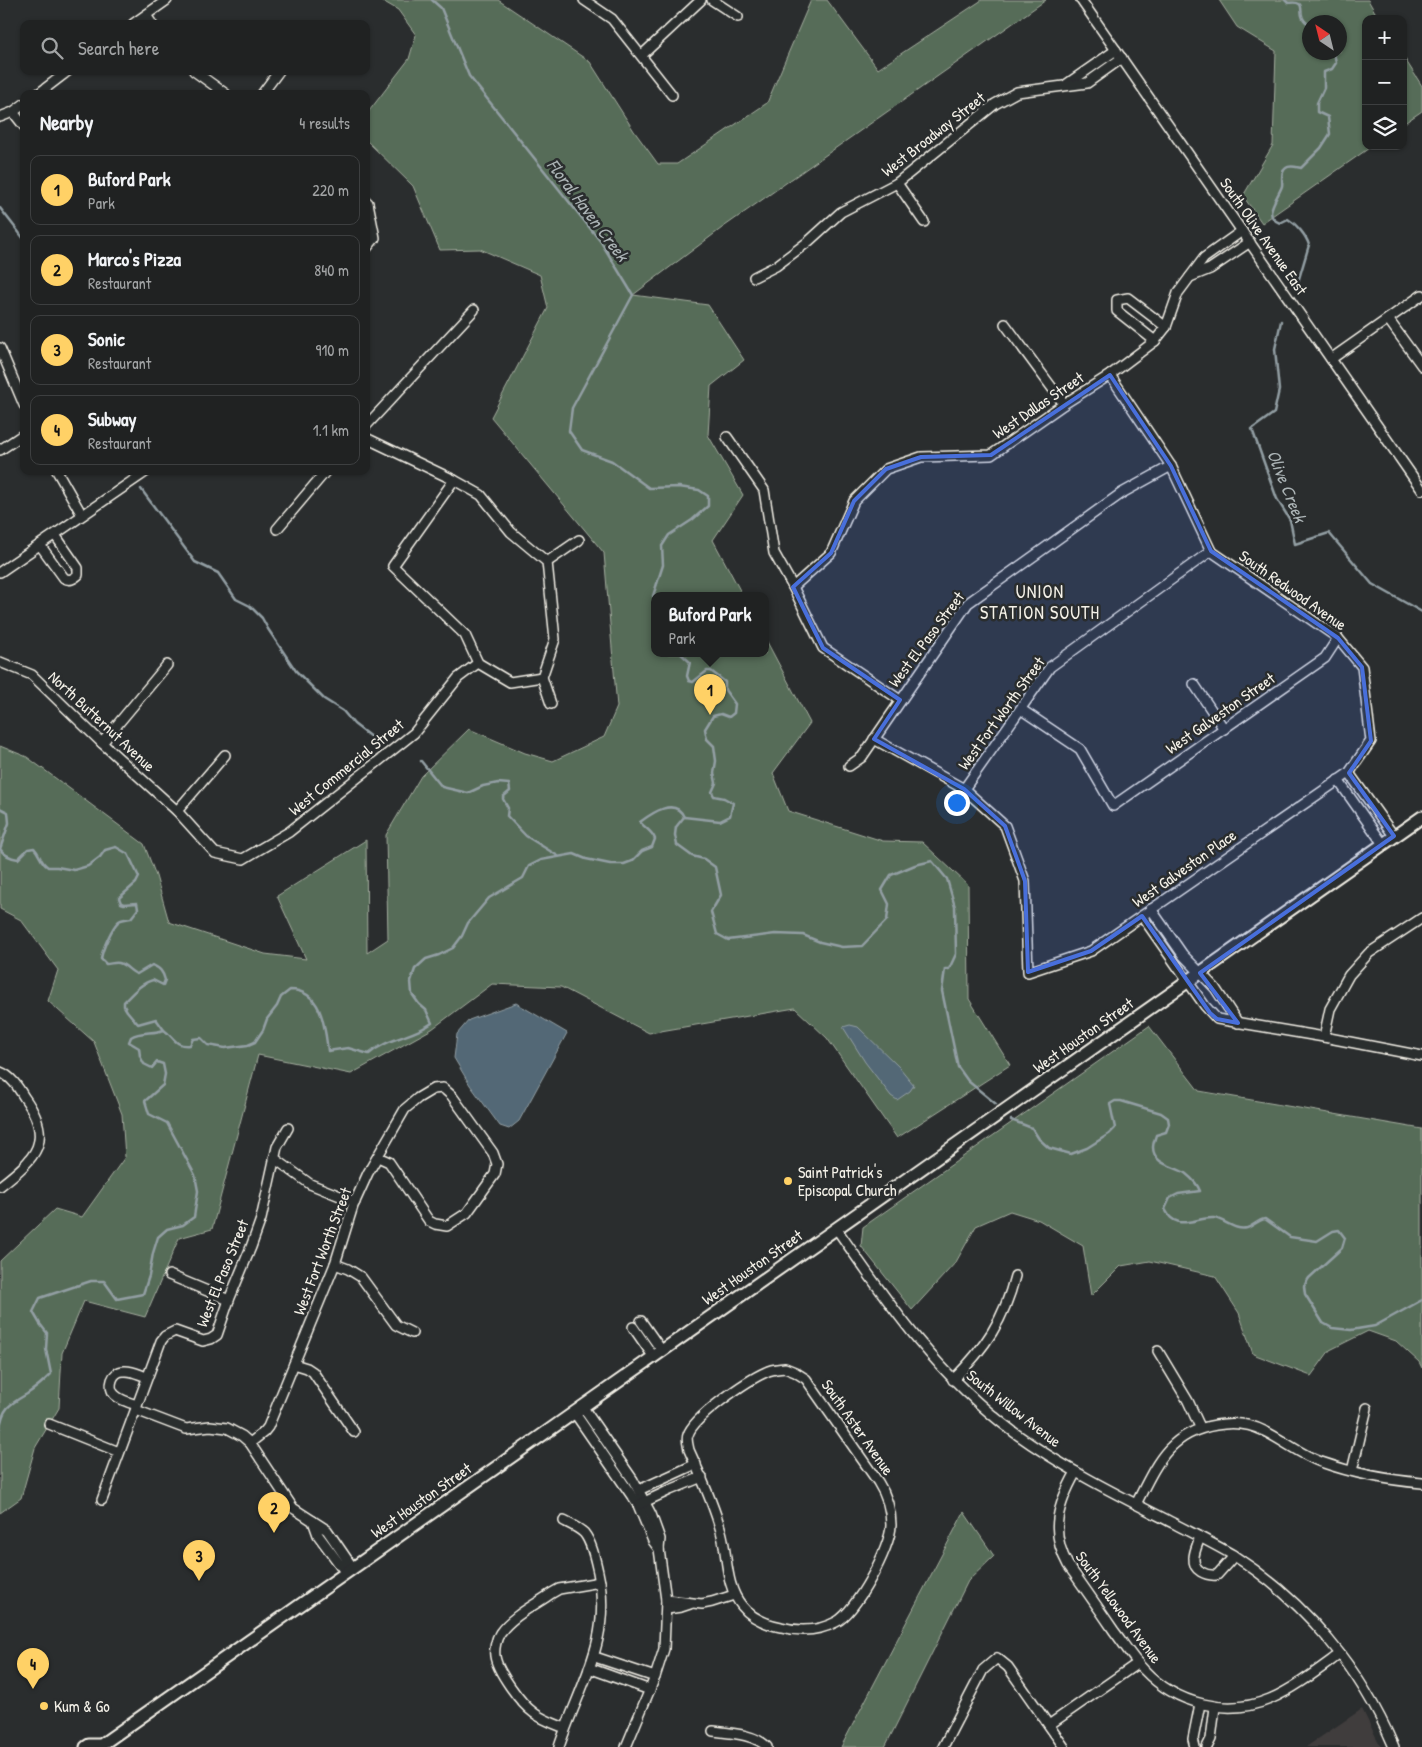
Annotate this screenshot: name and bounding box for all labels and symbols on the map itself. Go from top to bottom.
north arrow [1302,15,1347,60]
street label: West Broadway Street [877,86,990,182]
water label: Floral Haven Creek [541,154,636,268]
street label: South Olive Avenue East [1215,173,1313,299]
street label: West Dallas Street [988,366,1088,444]
water label: Olive Creek [1261,446,1313,527]
street label: South Redwood Avenue [1235,545,1352,636]
district label: UNION STATION SOUTH [980,579,1100,625]
street label: West El Paso Street [883,586,969,691]
street label: West Fort Worth Street [952,652,1050,774]
street label: North Butternut Avenue [44,666,161,777]
street label: West Galveston Street [1161,667,1279,759]
pin: 1 [694,674,726,715]
street label: West Commercial Street [284,713,409,820]
your location [944,790,970,816]
street label: West Galveston Place [1128,824,1241,912]
street label: West Houston Street [1028,992,1138,1078]
place label: Saint Patrick's Episcopal Church [798,1161,897,1201]
marker: Saint Patrick's Episcopal Church [782,1175,794,1187]
street label: West Fort Worth Street [288,1184,357,1318]
street label: West El Paso Street [190,1216,254,1330]
street label: West Houston Street [697,1224,807,1310]
street label: South Willow Avenue [962,1364,1066,1452]
street label: South Aster Avenue [817,1375,900,1480]
street label: West Houston Street [366,1457,476,1543]
pin: 2 [258,1492,290,1533]
pin: 3 [183,1540,215,1581]
street label: South Yellowood Avenue [1071,1546,1168,1668]
pin: 4 [17,1648,49,1689]
place label: Kum & Go [54,1695,110,1717]
marker: Kum & Go [38,1700,50,1712]

